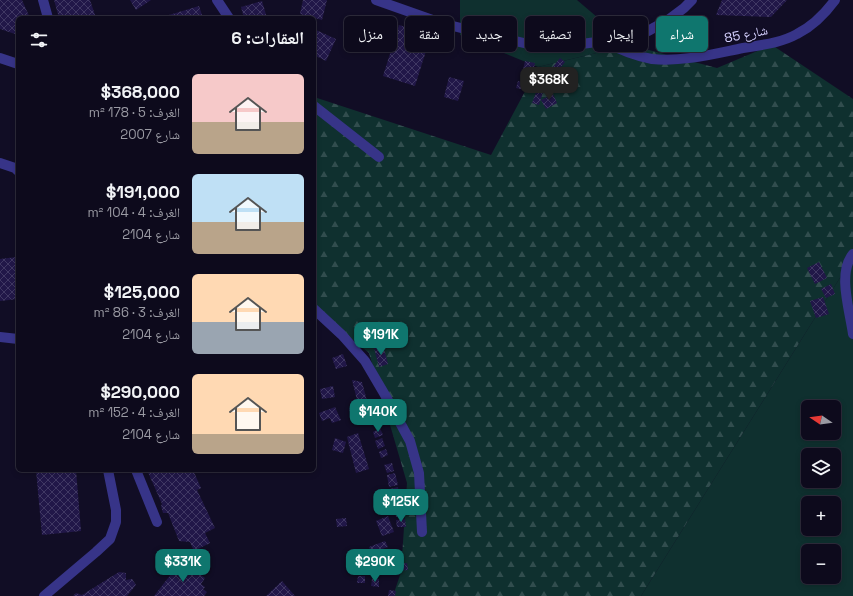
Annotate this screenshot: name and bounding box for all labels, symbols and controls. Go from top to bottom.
chip: منزل [344,16,397,52]
chip: شقة [405,16,454,52]
chip: جديد [462,16,517,52]
chip: تصفية [525,16,585,52]
chip: إيجار [593,16,648,52]
chip: شراء [656,16,708,52]
street label: شارع 85 [723,21,769,48]
text: العقارات: 6 [231,27,304,49]
icon: filters [28,29,50,51]
pin: $368K [521,67,577,101]
text: $368K [529,71,569,88]
text: $368,000 [101,81,180,103]
icon: home [224,90,272,138]
text: الغرف: 5 · 178 m² [89,104,180,121]
text: شارع 2007 [120,126,180,143]
text: $191,000 [106,181,180,203]
icon: home [224,190,272,238]
text: الغرف: 4 · 104 m² [87,204,180,221]
text: شارع 2104 [122,226,180,243]
text: $125,000 [104,281,180,303]
icon: home [224,290,272,338]
text: الغرف: 3 · 86 m² [94,304,180,321]
pin: $191K [353,322,409,356]
text: شارع 2104 [122,326,180,343]
text: $191K [363,326,399,343]
text: $290,000 [101,381,180,403]
icon: home [224,390,272,438]
pin: $140K [350,399,406,433]
north arrow [801,400,841,440]
map controls [801,400,841,584]
text: $140K [359,403,397,420]
text: الغرف: 4 · 152 m² [88,404,180,421]
text: شارع 2104 [122,426,180,443]
button: layers [801,448,841,488]
pin: $125K [373,489,429,523]
text: $125K [382,493,420,510]
button: + [801,496,841,536]
button: − [801,544,841,584]
pin: $331K [155,549,211,583]
pin: $290K [347,549,403,583]
text: $331K [164,553,202,570]
text: $290K [355,553,395,570]

